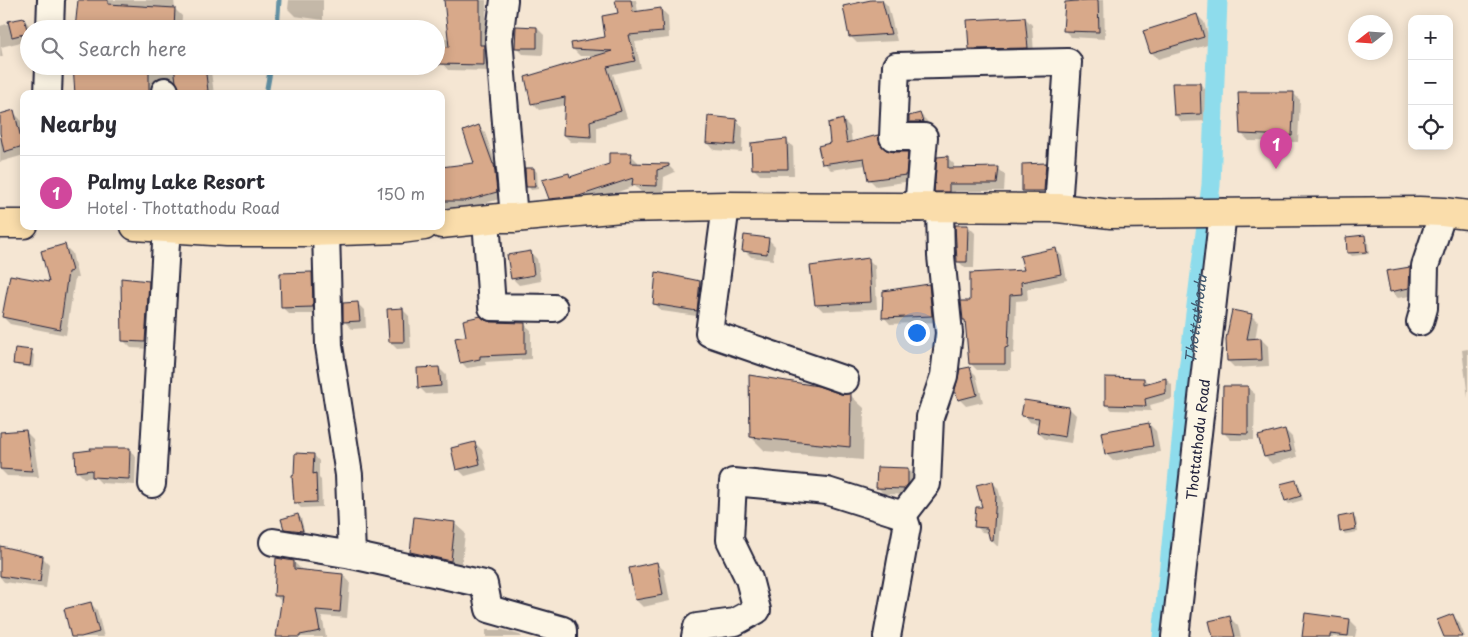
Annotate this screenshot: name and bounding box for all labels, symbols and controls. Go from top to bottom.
north arrow [1348,15,1393,60]
map controls [1408,15,1453,150]
button: + [1408,15,1453,60]
search box [20,20,445,75]
icon: search [38,34,66,62]
text: Search here [78,34,187,62]
button: − [1408,60,1453,105]
button: locate [1408,105,1453,150]
text: Nearby [40,107,117,139]
pin: 1 [1260,128,1292,169]
text: Palmy Lake Resort [87,167,265,195]
text: 1 [52,181,60,205]
text: 150 m [377,181,425,205]
text: Hotel · Thottathodu Road [87,195,280,219]
water label: Thottathodu [1177,272,1211,364]
your location [904,320,930,346]
street label: Thottathodu Road [1180,378,1215,501]

